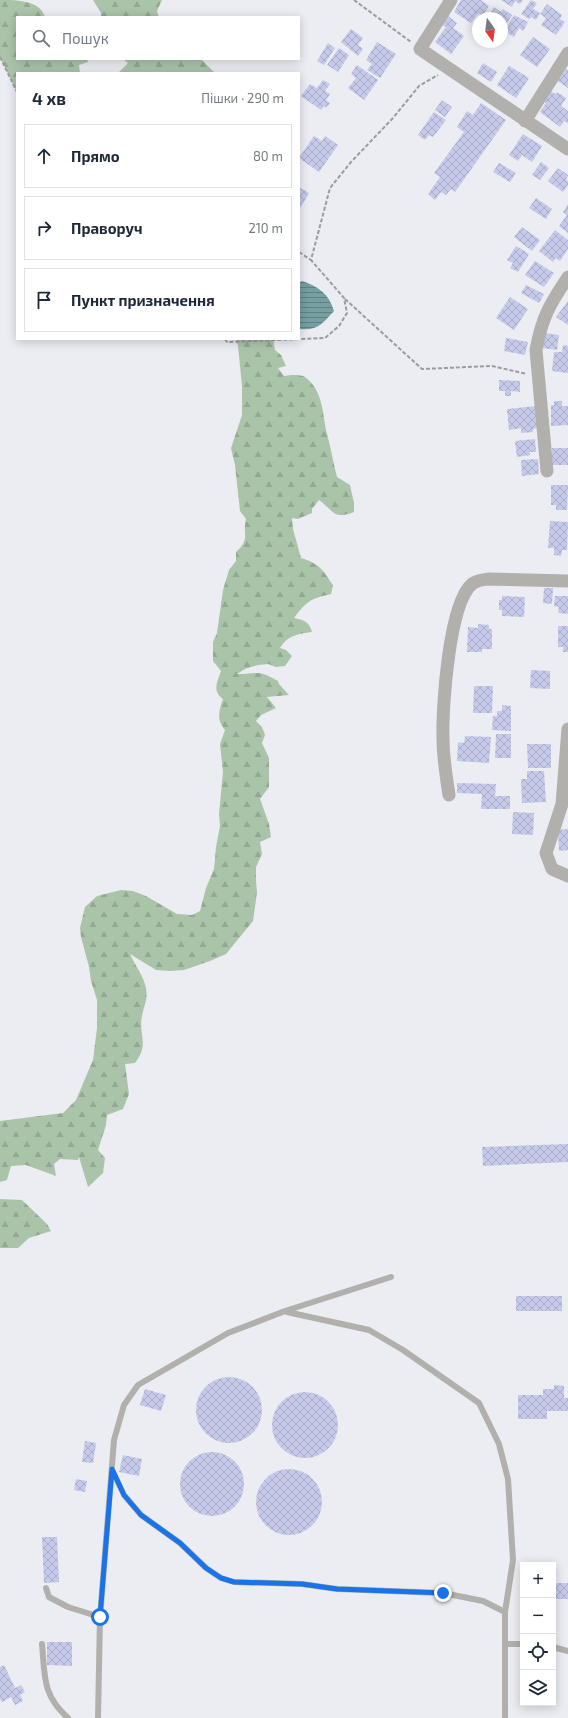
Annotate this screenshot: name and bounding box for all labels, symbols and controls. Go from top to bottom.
north arrow [472,12,508,48]
search box [16,16,300,60]
icon: search [30,27,52,49]
text: Пошук [62,29,109,47]
text: 4 хв [32,88,66,108]
text: Пішки · 290 m [201,90,284,106]
icon: ahead [33,145,55,167]
text: Прямо [71,147,120,165]
text: 80 m [253,148,283,164]
icon: right [33,217,55,239]
text: Праворуч [71,219,142,237]
text: 210 m [248,220,283,236]
icon: arrive [33,289,55,311]
text: Пункт призначення [71,291,215,309]
map controls [520,1562,556,1706]
button: + [520,1562,556,1598]
route end [434,1584,452,1602]
button: − [520,1598,556,1634]
route start [91,1608,109,1626]
button: locate [520,1634,556,1670]
button: layers [520,1670,556,1706]

